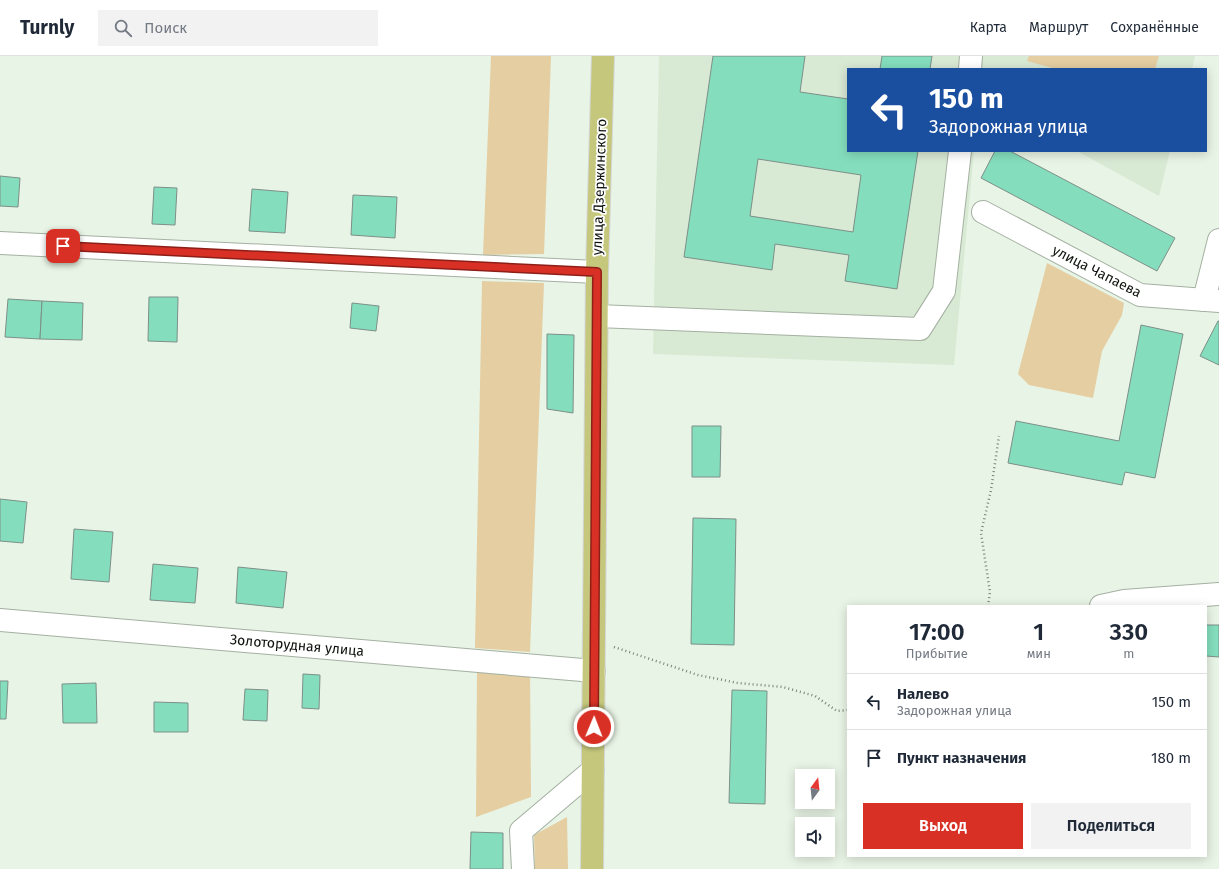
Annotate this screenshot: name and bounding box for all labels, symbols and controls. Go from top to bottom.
search box [98,10,378,46]
text: Turnly [20,16,74,39]
icon: search [112,17,134,39]
text: Поиск [144,19,187,37]
text: Карта [970,19,1007,36]
text: Маршрут [1029,19,1088,36]
text: Сохранённые [1110,19,1199,36]
text: 150 m [929,82,1004,115]
icon: left [863,84,915,136]
text: Задорожная улица [929,116,1088,138]
street label: улица Дзержинского [589,118,610,256]
pin [46,229,80,263]
icon: arrive [52,235,74,257]
street label: улица Чапаева [1049,242,1144,301]
text: 17:00 [909,618,965,646]
text: 1 [1033,618,1044,646]
text: 330 [1110,618,1148,646]
street label: Золоторудная улица [229,631,365,660]
text: Прибытие [906,646,968,661]
text: мин [1027,646,1051,661]
text: m [1123,646,1135,661]
text: Налево [897,685,949,703]
icon: left [863,691,885,713]
text: 150 m [1152,693,1191,711]
text: Задорожная улица [897,703,1012,718]
position arrow [573,706,615,748]
icon: arrive [863,747,885,769]
text: Пункт назначения [897,749,1026,767]
text: 180 m [1151,749,1191,767]
north arrow [795,769,835,809]
map controls [795,769,835,857]
button: Выход [863,803,1023,849]
button: Поделиться [1031,803,1191,849]
button: sound [795,817,835,857]

